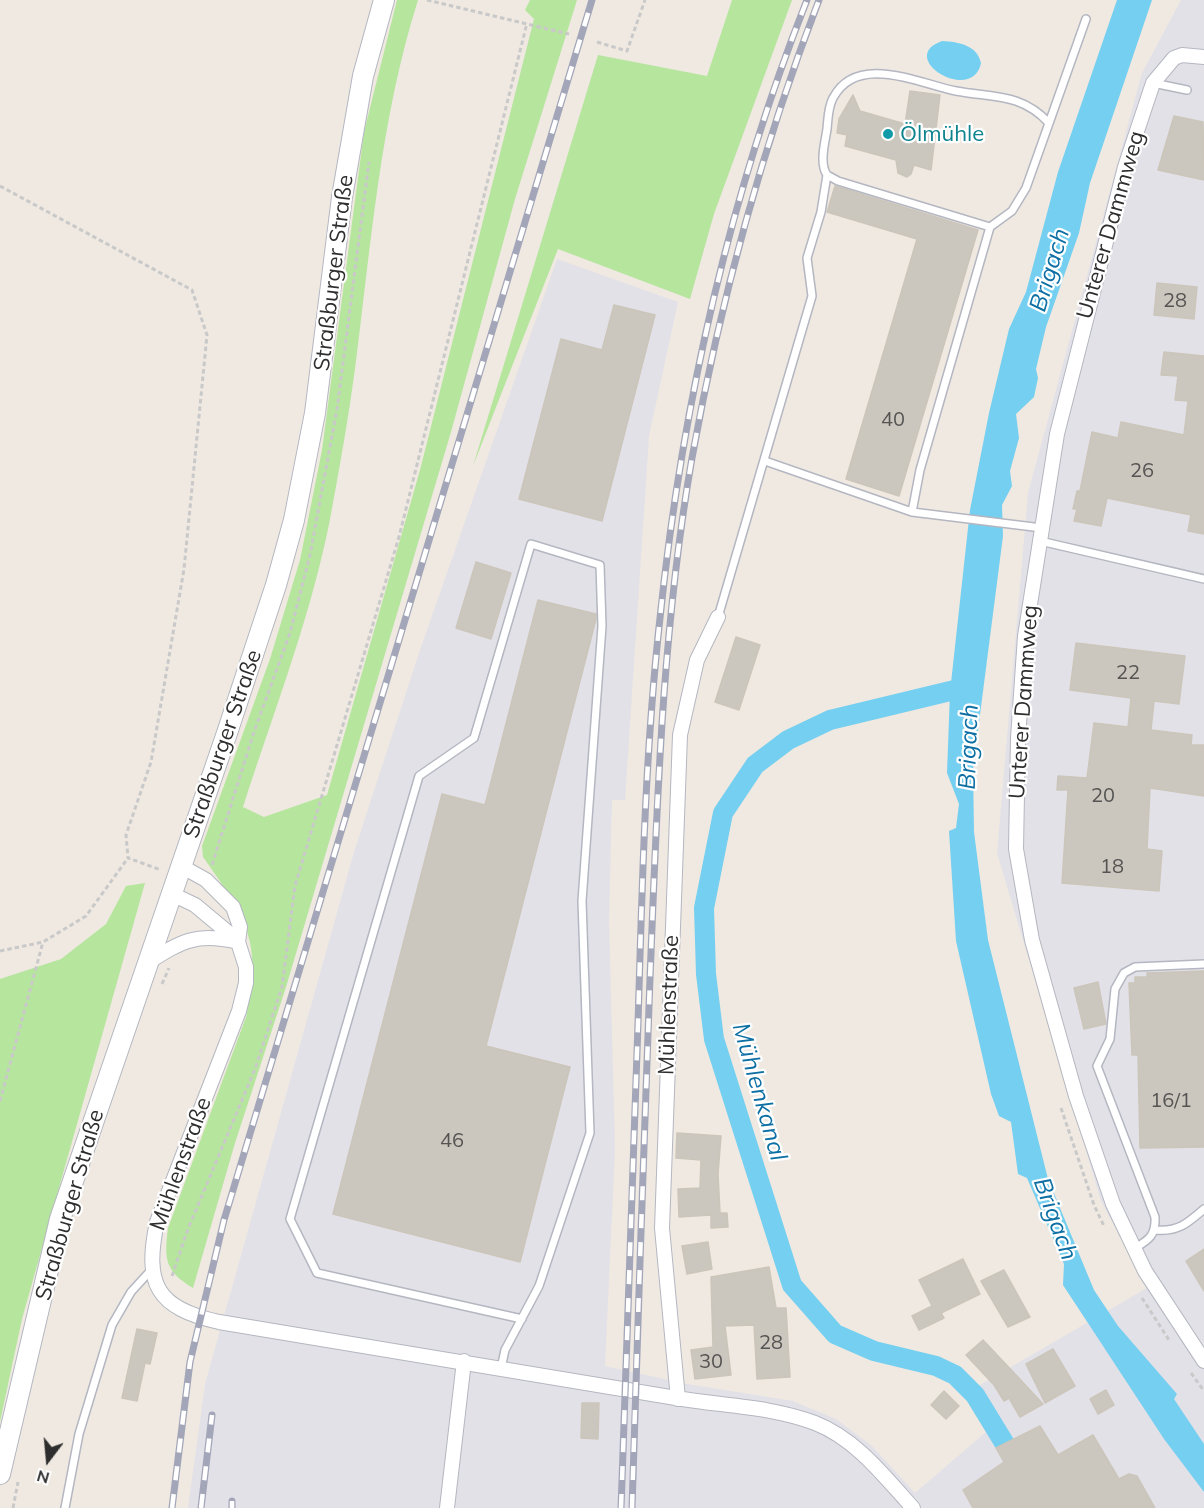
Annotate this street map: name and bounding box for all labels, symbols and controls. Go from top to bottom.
place label: Ölmühle [900,121,984,147]
marker: Ölmühle [881,127,895,141]
street label: Unterer Dammweg [1072,128,1150,322]
street label: Straßburger Straße [309,173,359,373]
water label: Brigach [1024,225,1076,315]
house number: 28 [1163,289,1187,313]
house number: 40 [881,408,905,432]
house number: 26 [1130,459,1154,483]
street label: Unterer Dammweg [1004,604,1044,800]
street label: Straßburger Straße [178,646,268,842]
house number: 22 [1116,661,1140,685]
water label: Brigach [953,704,985,790]
house number: 20 [1091,784,1115,808]
house number: 18 [1100,855,1124,879]
street label: Mühlenstraße [653,935,685,1075]
water label: Mühlenkanal [726,1020,792,1164]
house number: 16/1 [1150,1089,1192,1113]
street label: Mühlenstraße [145,1094,217,1234]
street label: Straßburger Straße [30,1106,110,1304]
house number: 46 [440,1129,464,1153]
water label: Brigach [1027,1174,1083,1264]
house number: 28 [759,1331,783,1355]
house number: 30 [699,1350,723,1374]
north arrow [18,1430,78,1490]
text: N [34,1466,52,1489]

